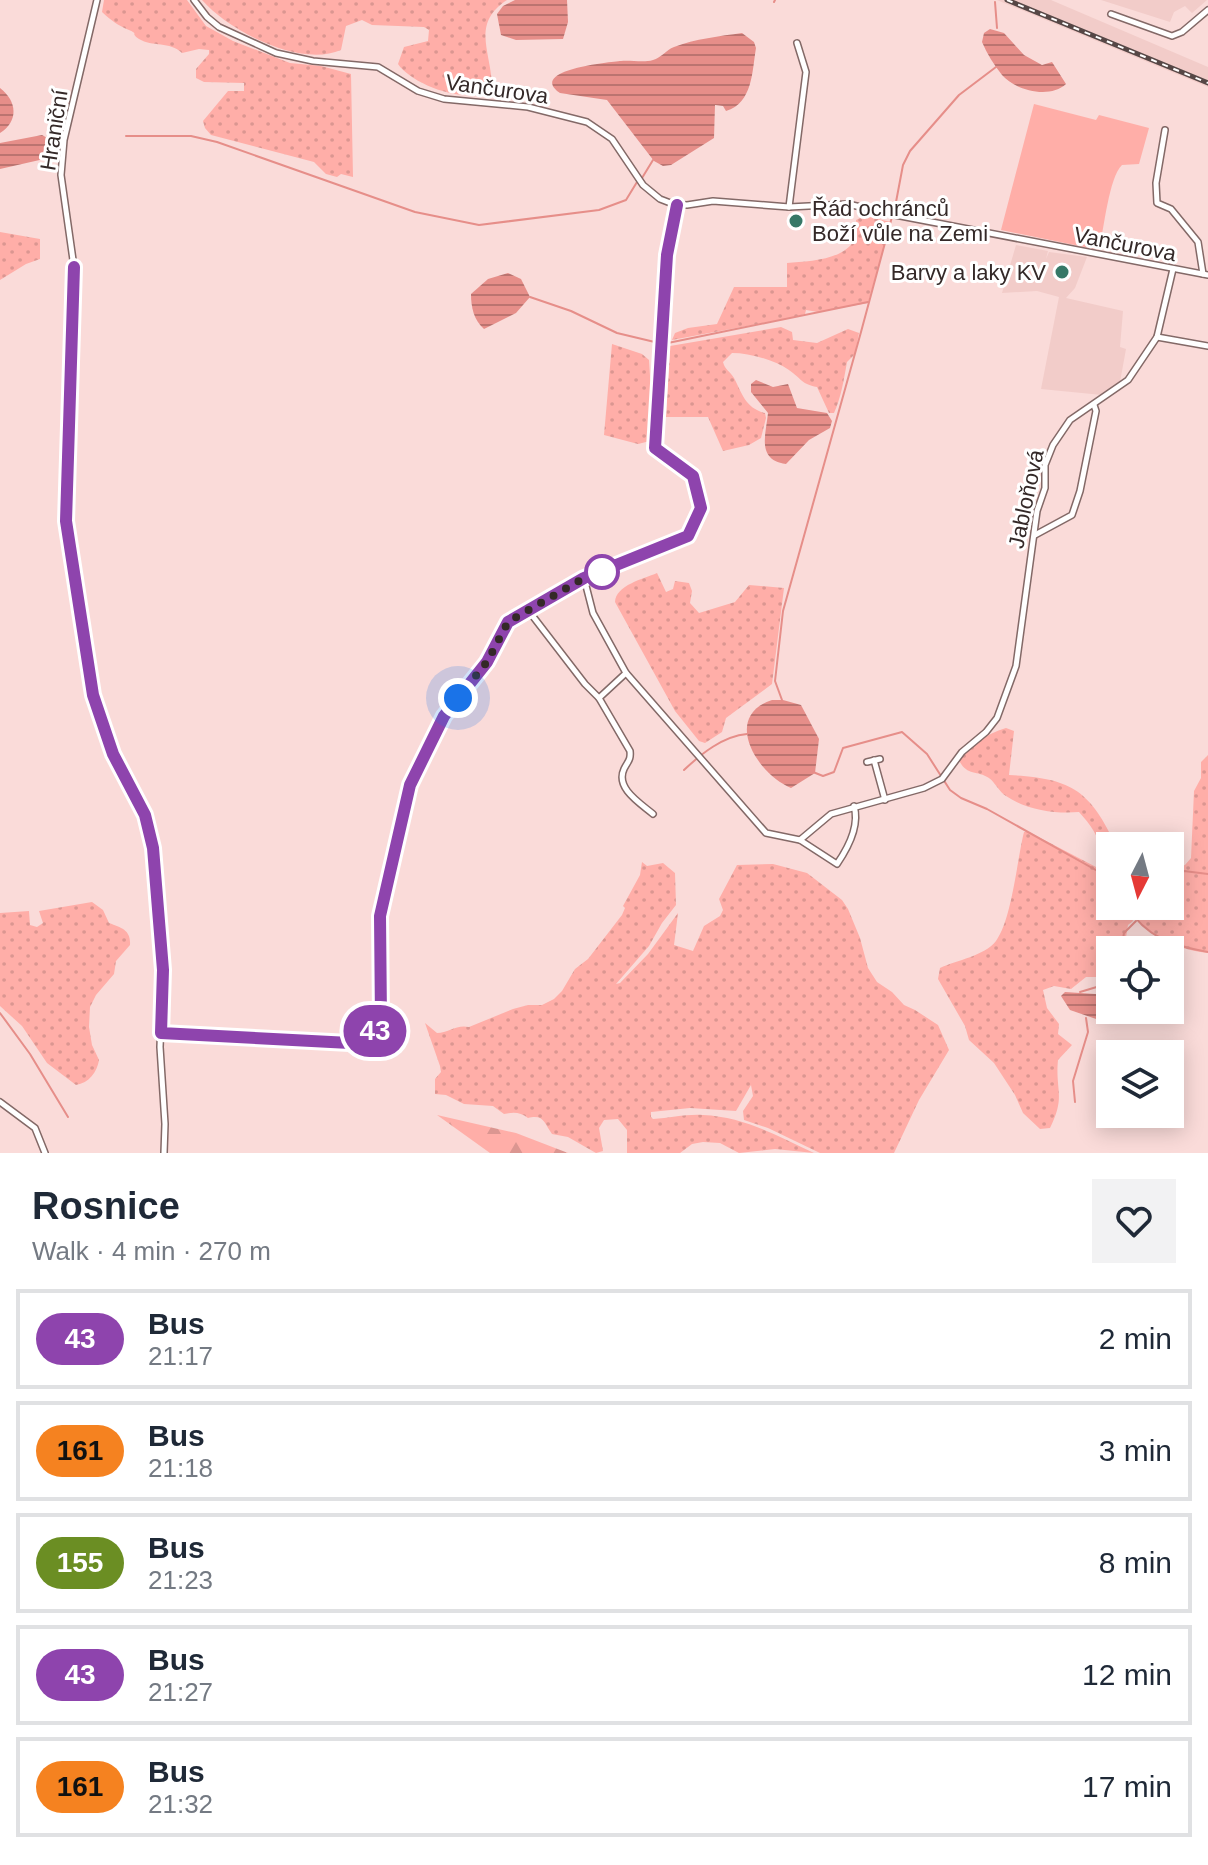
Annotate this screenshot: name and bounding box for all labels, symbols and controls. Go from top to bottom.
street label: Vančurova [444,69,551,109]
street label: Hraniční [35,88,73,172]
place label: Řád ochránců Boží vůle na Zemi [812,196,988,246]
marker: Řád ochránců Boží vůle na Zemi [787,212,805,230]
street label: Vančurova [1072,222,1179,266]
place label: Barvy a laky KV [891,260,1046,285]
marker: Barvy a laky KV [1053,263,1071,281]
street label: Jabloňová [1003,447,1049,551]
unlabelled marker [585,555,619,589]
your location [438,678,478,718]
north arrow [1096,832,1184,920]
map controls [1096,832,1184,1128]
button: locate [1096,936,1184,1024]
line badge: 43 [339,1005,411,1057]
text: 43 [359,1015,391,1046]
button: layers [1096,1040,1184,1128]
button: heart [1092,1179,1176,1263]
text: Rosnice [32,1185,180,1227]
text: Walk · 4 min · 270 m [32,1236,271,1266]
text: Bus [148,1307,205,1340]
text: 2 min [1099,1322,1172,1355]
text: 43 [64,1323,96,1354]
text: 21:17 [148,1341,213,1371]
text: Bus [148,1419,205,1452]
text: 3 min [1099,1434,1172,1467]
text: 161 [57,1435,103,1466]
text: 21:18 [148,1453,213,1483]
text: Bus [148,1531,205,1564]
text: 8 min [1099,1546,1172,1579]
text: 155 [57,1547,103,1578]
text: 21:23 [148,1565,213,1595]
text: Bus [148,1643,205,1676]
text: 12 min [1082,1658,1172,1691]
text: 43 [64,1659,96,1690]
text: 21:27 [148,1677,213,1707]
text: Bus [148,1755,205,1788]
text: 17 min [1082,1770,1172,1803]
text: 161 [57,1771,103,1802]
text: 21:32 [148,1789,213,1819]

